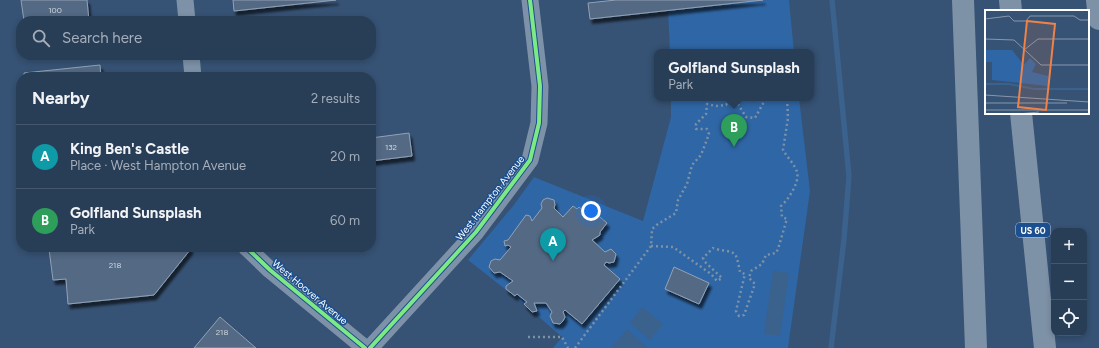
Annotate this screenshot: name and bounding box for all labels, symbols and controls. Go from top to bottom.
house number: 100 [48,5,62,15]
inset map [985,10,1089,114]
search box [16,16,376,60]
icon: search [30,27,52,49]
text: Search here [62,29,142,47]
popup [654,49,814,101]
text: Golfland Sunsplash [668,59,800,77]
text: Park [668,77,693,92]
text: Nearby [32,88,90,108]
text: 2 results [311,91,360,106]
pin: B [721,114,747,147]
text: King Ben's Castle [70,140,189,158]
house number: 132 [385,142,397,152]
text: A [40,149,50,164]
text: 20 m [330,149,360,164]
street label: West Hampton Avenue [453,153,527,243]
text: Place · West Hampton Avenue [70,158,246,173]
your location [581,201,601,221]
text: Golfland Sunsplash [70,204,202,222]
text: B [41,213,49,228]
text: 60 m [330,213,360,228]
text: Park [70,222,95,237]
road number: US 60 [1016,223,1050,237]
pin: A [540,228,566,261]
map controls [1051,228,1087,336]
button: + [1051,228,1087,264]
street label: West Hoover Avenue [270,257,351,328]
house number: 218 [109,260,121,270]
button: − [1051,264,1087,300]
button: locate [1051,300,1087,336]
house number: 218 [216,327,228,337]

